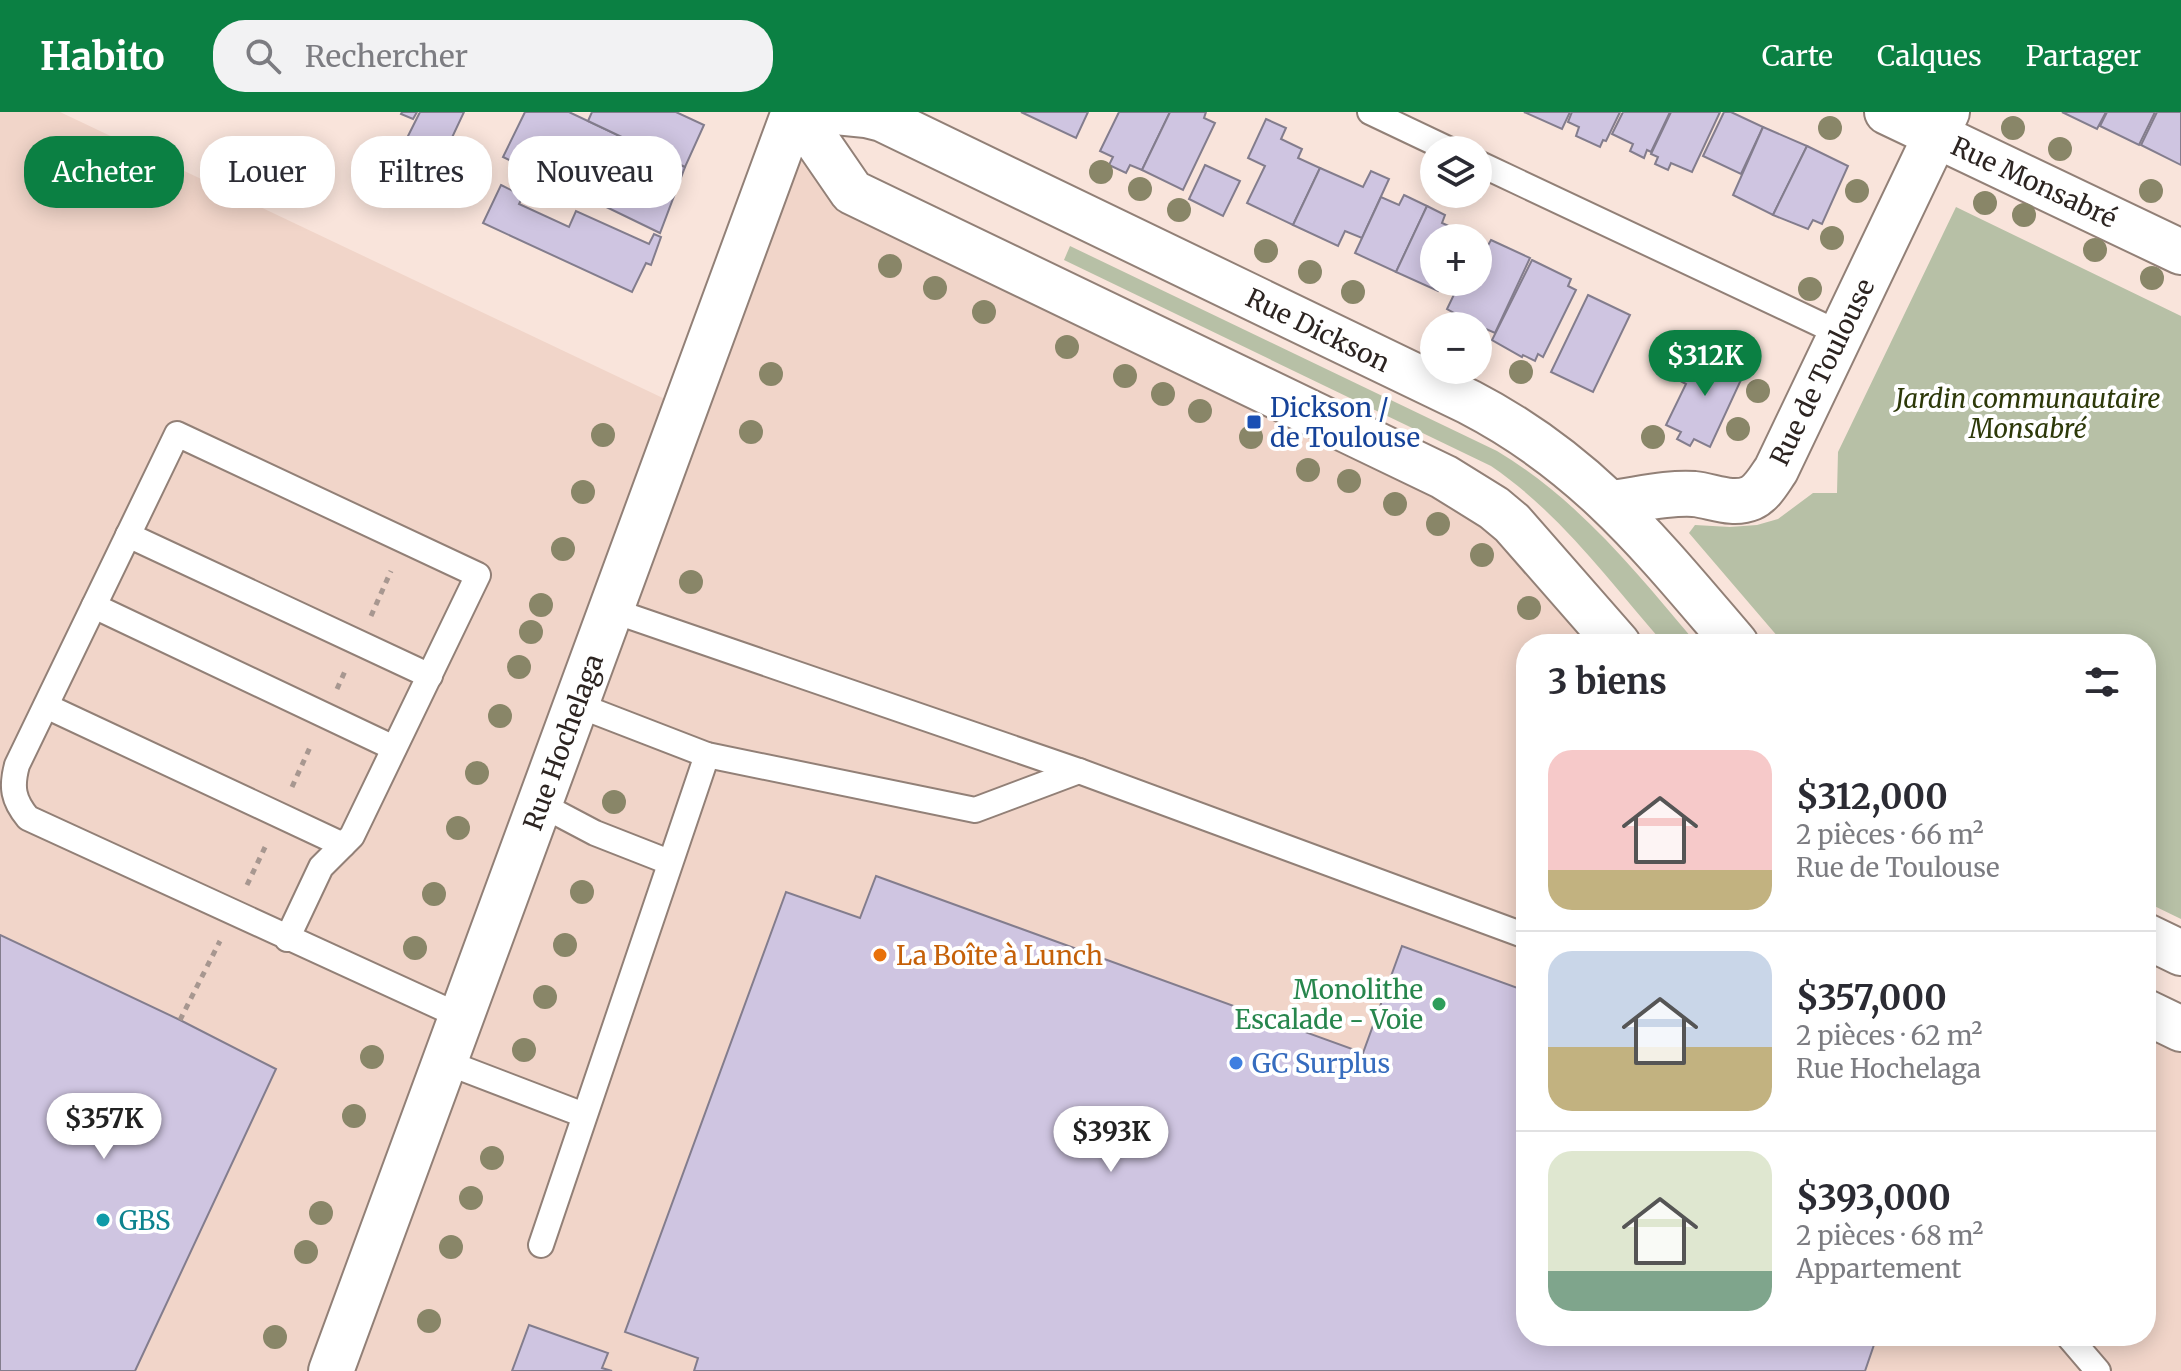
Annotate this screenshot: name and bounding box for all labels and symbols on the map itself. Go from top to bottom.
street label: Rue Monsabré [1946,129,2122,235]
street label: Rue de Toulouse [1763,273,1881,471]
street label: Rue Dickson [1241,281,1395,379]
pin: $312K [1649,330,1761,398]
park label: Jardin communautaire Monsabré [1892,382,2161,445]
place label: Dickson / de Toulouse [1270,391,1420,454]
marker: Dickson / de Toulouse [1245,413,1263,431]
street label: Rue Hochelaga [516,649,610,835]
place label: La Boîte à Lunch [896,939,1103,972]
marker: La Boîte à Lunch [871,946,889,964]
place label: Monolithe Escalade - Voie [1234,973,1423,1036]
marker: Monolithe Escalade - Voie [1430,995,1448,1013]
place label: GC Surplus [1252,1047,1390,1080]
marker: GC Surplus [1227,1054,1245,1072]
pin: $357K [48,1093,160,1161]
pin: $393K [1055,1106,1167,1174]
place label: GBS [119,1204,170,1237]
marker: GBS [94,1211,112,1229]

